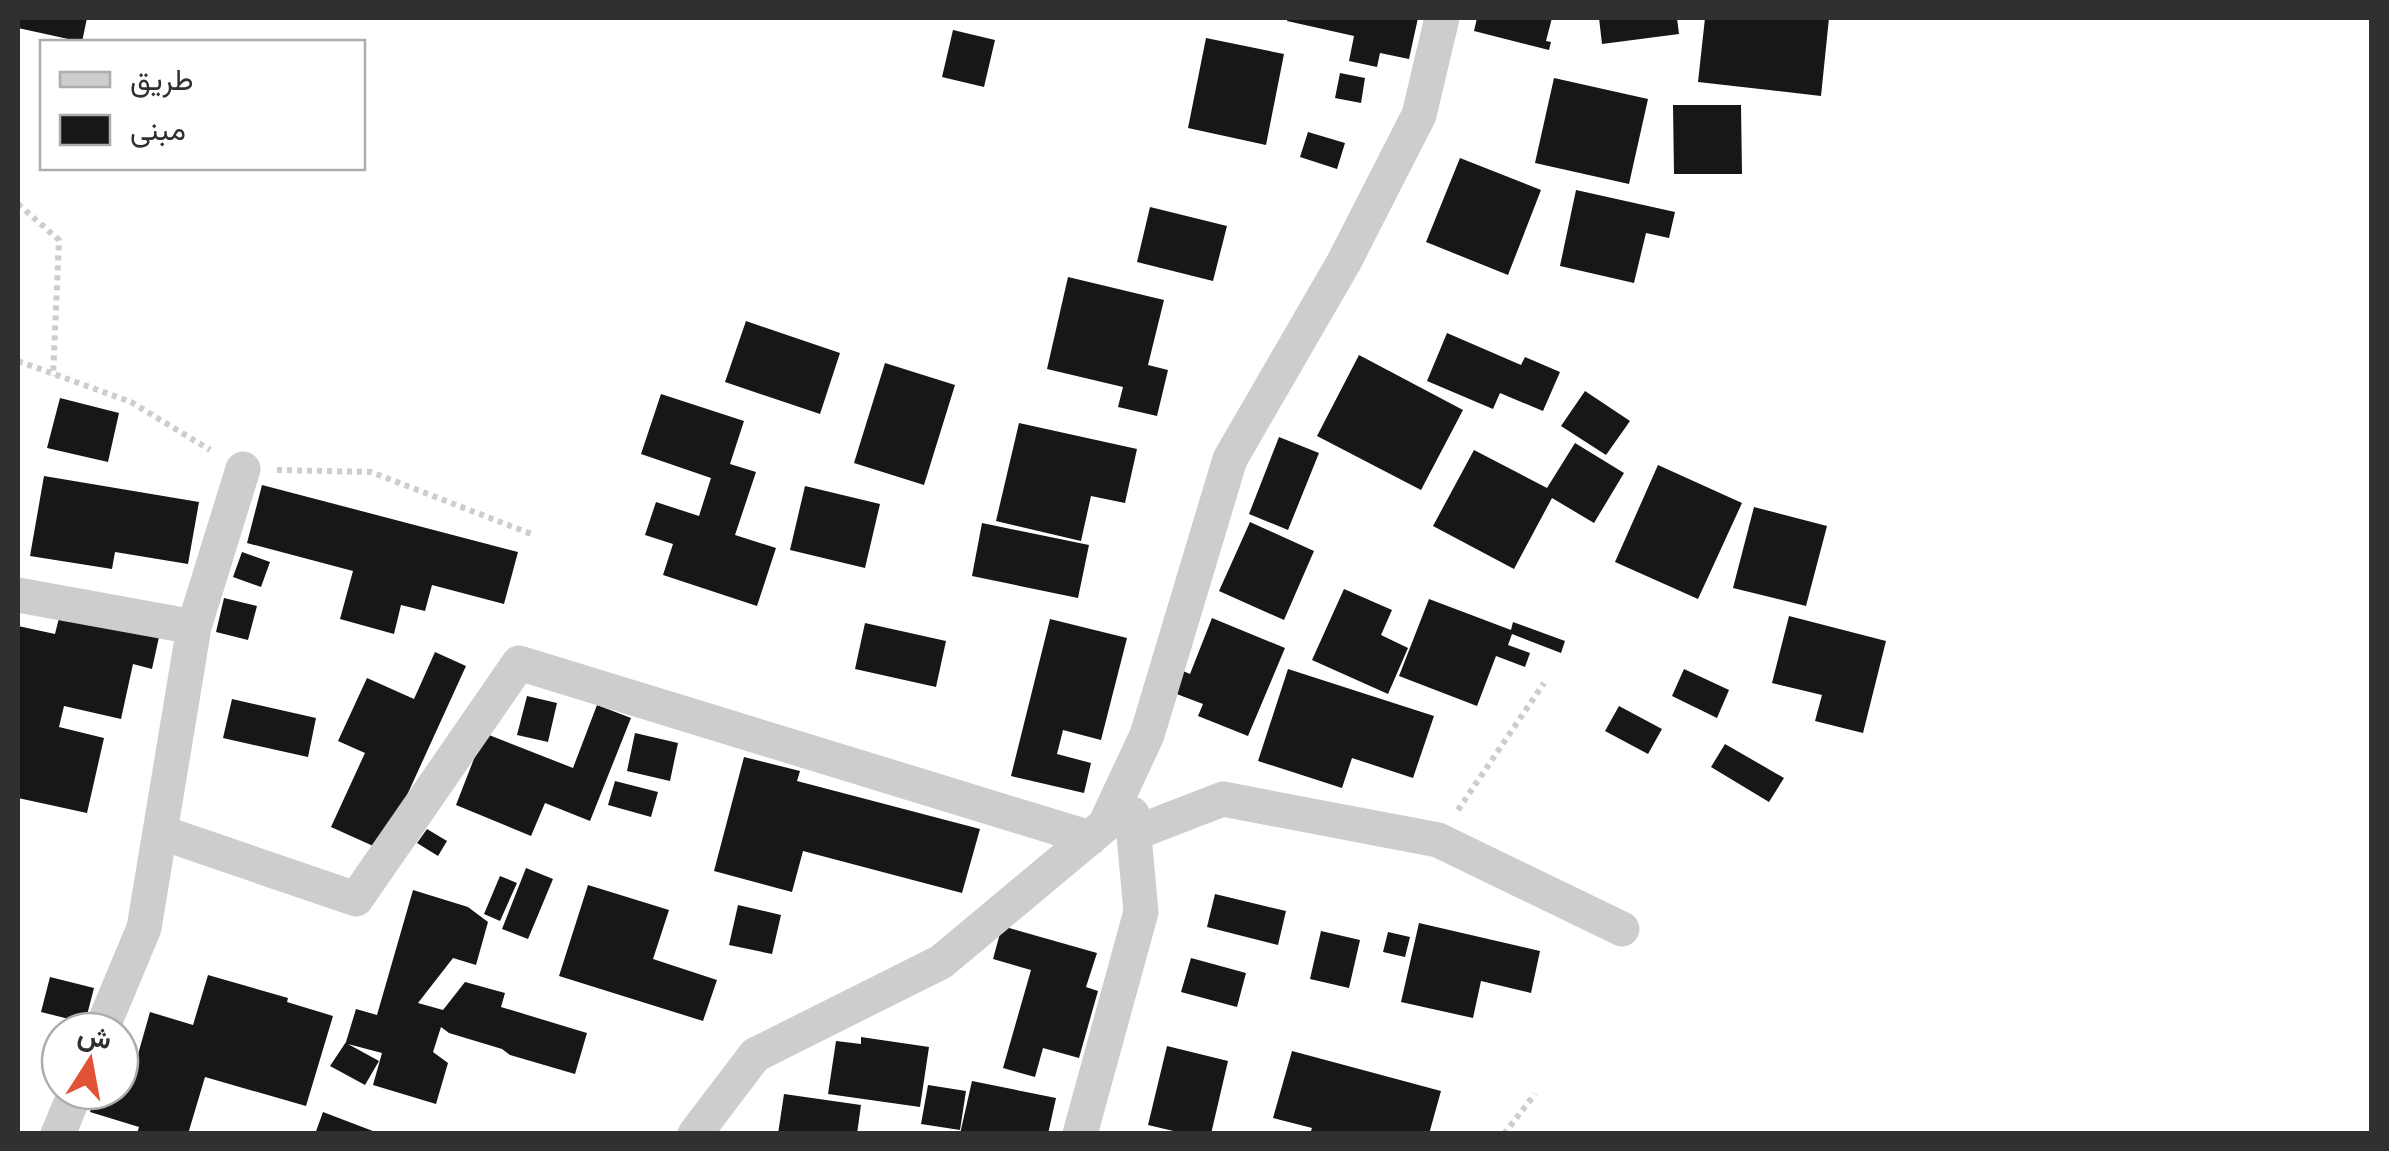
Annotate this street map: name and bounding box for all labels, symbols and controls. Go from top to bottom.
legend [40,40,365,170]
text: طريق [130,56,194,102]
text: مبنى [130,106,186,152]
north arrow [40,1011,140,1111]
text: ش [74,1012,115,1060]

